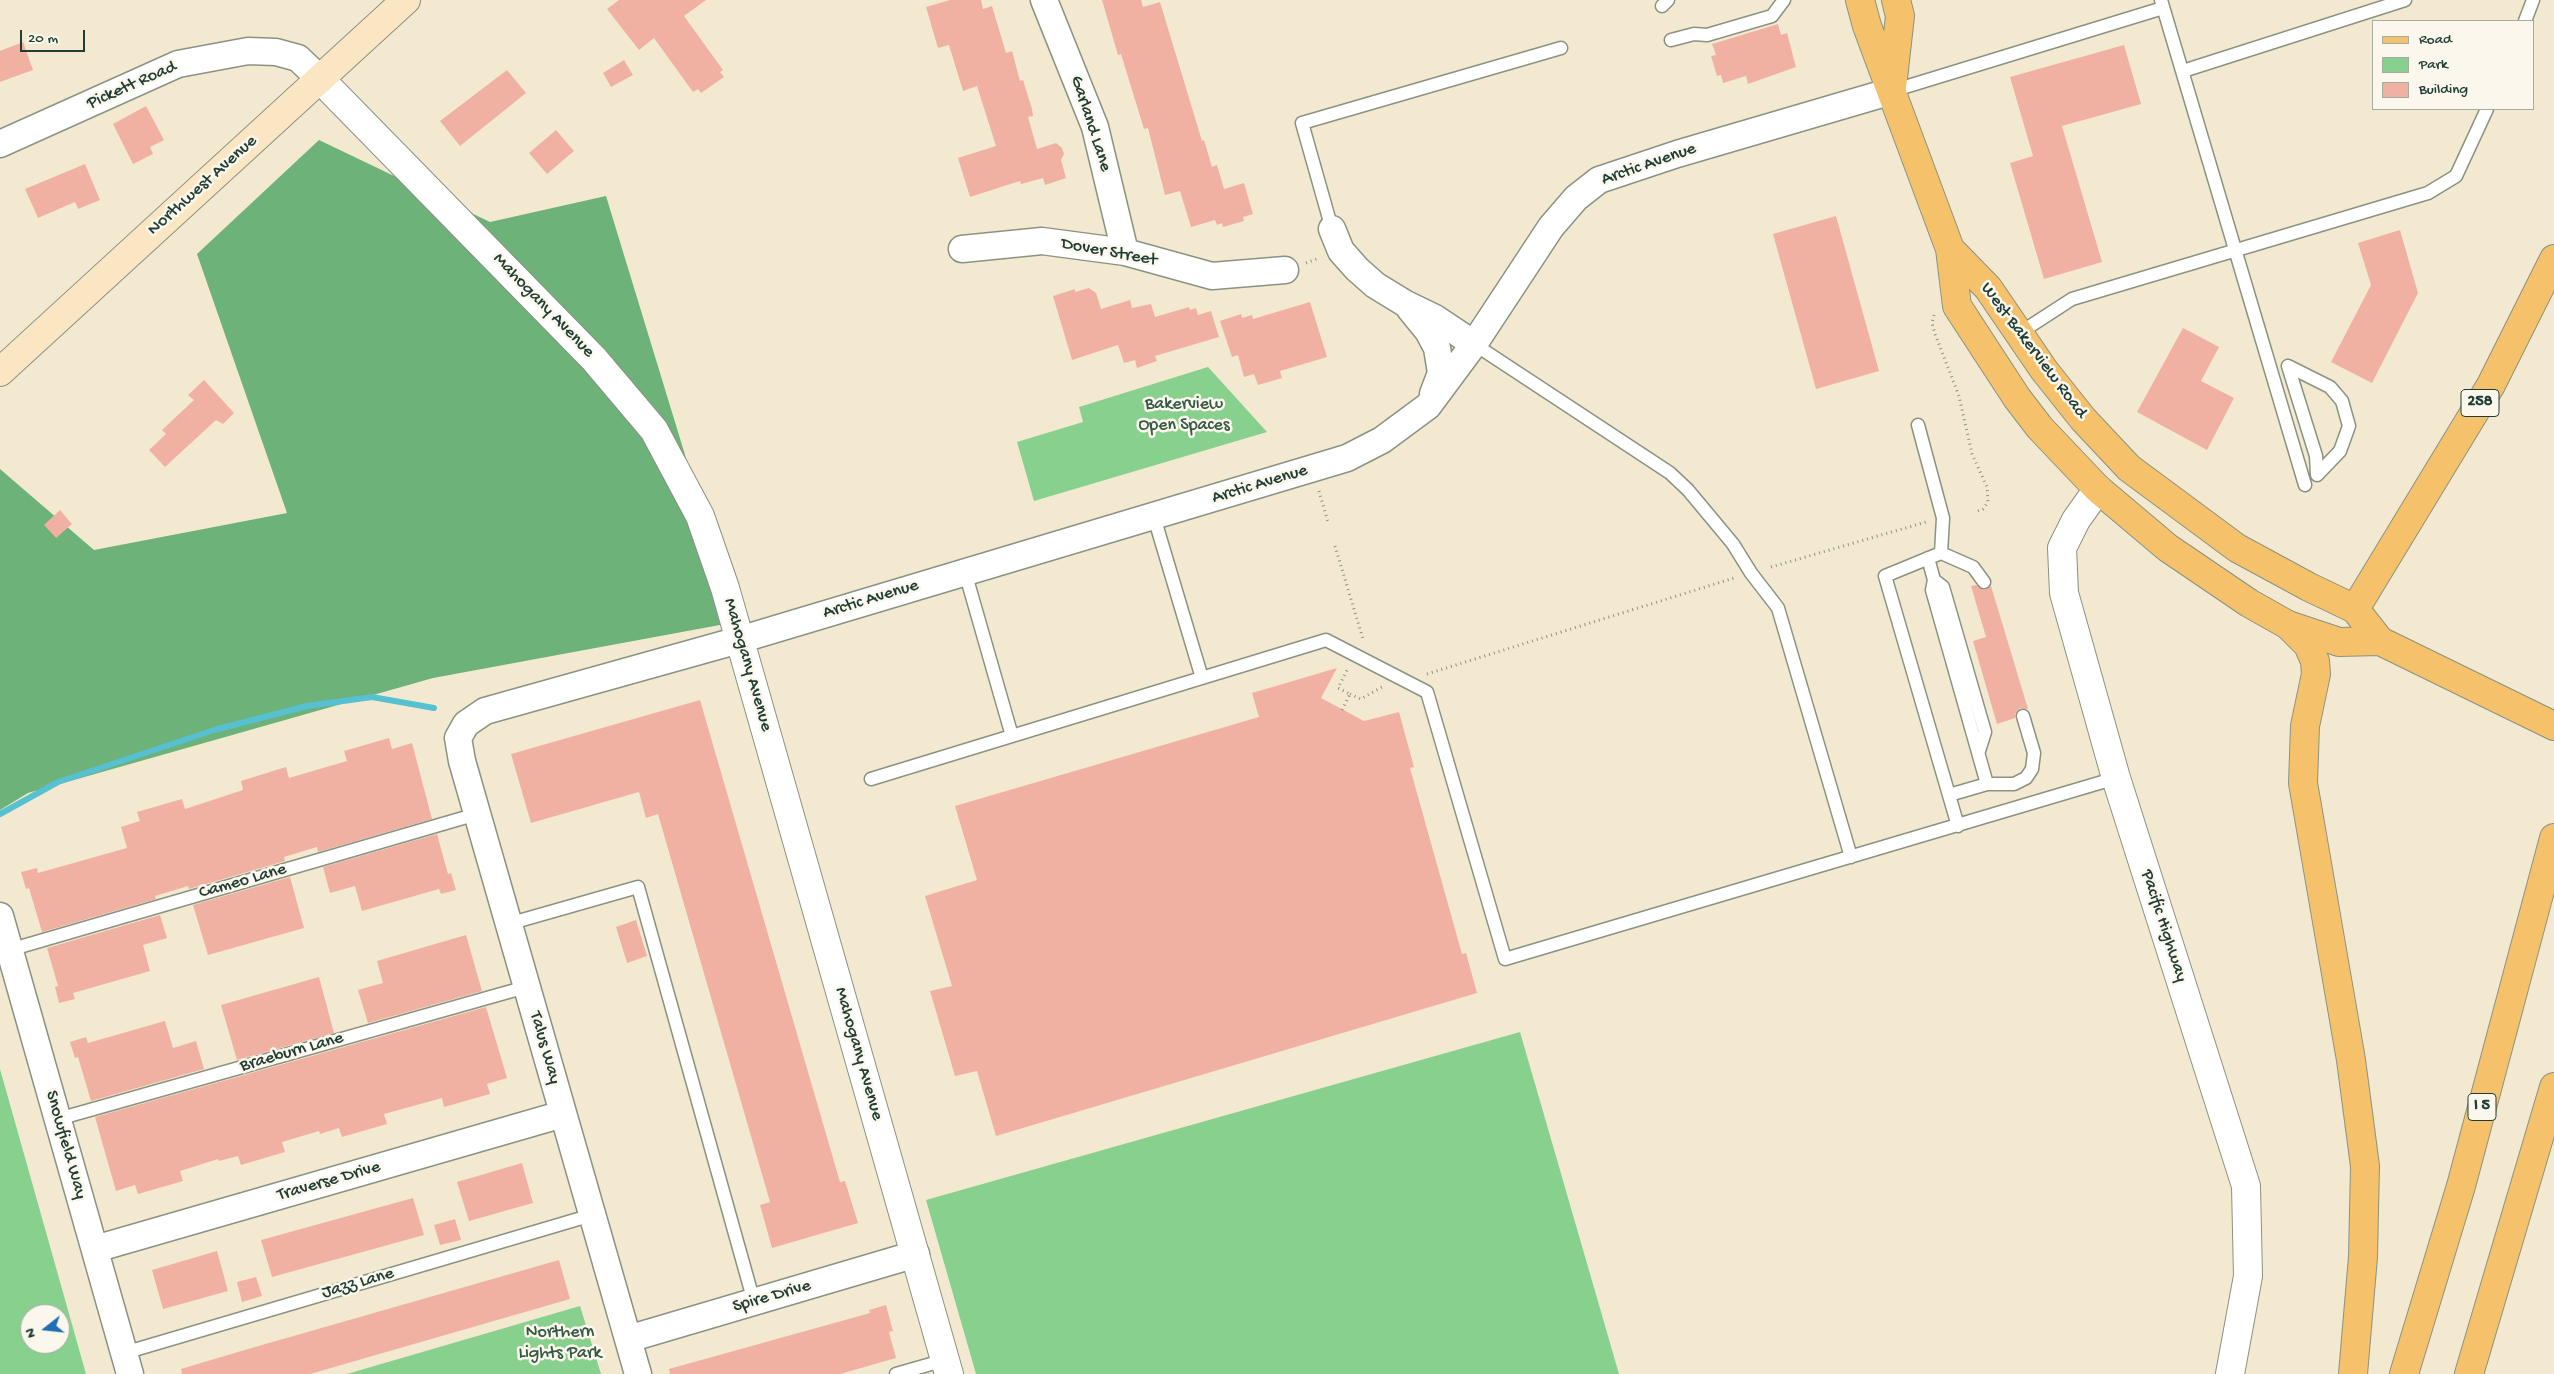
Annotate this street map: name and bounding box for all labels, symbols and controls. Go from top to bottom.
scale bar [22,20,88,52]
legend [2372,20,2534,110]
text: 20 m [28,30,58,48]
text: Road [2419,31,2452,49]
text: Park [2419,56,2448,74]
street label: Pickett Road [84,57,180,115]
street label: Garland Lane [1064,73,1116,175]
text: Building [2419,81,2468,99]
street label: Northwest Avenue [144,131,262,241]
street label: Arctic Avenue [1599,139,1699,191]
street label: Dover Street [1059,234,1159,272]
street label: Mahogany Avenue [487,249,599,363]
street label: West Bakerview Road [1975,279,2091,423]
road number: 258 [2461,389,2499,416]
park label: Bakerview Open Spaces [1138,394,1230,436]
street label: Arctic Avenue [1210,460,1310,510]
street label: Arctic Avenue [821,575,921,625]
street label: Mahogany Avenue [718,596,776,734]
street label: Cameo Lane [197,859,289,905]
street label: Pacific Highway [2135,867,2191,985]
street label: Mahogany Avenue [829,985,887,1123]
street label: Talus Way [523,1009,565,1087]
street label: Braeburn Lane [238,1028,346,1078]
street label: Snowfield Way [39,1088,91,1202]
road number: I 5 [2468,1094,2496,1120]
street label: Traverse Drive [275,1157,383,1207]
street label: Jazz Lane [319,1263,397,1305]
street label: Spire Drive [730,1276,814,1318]
north arrow [20,1304,70,1354]
park label: Northern Lights Park [519,1322,601,1365]
text: N [22,1326,40,1340]

